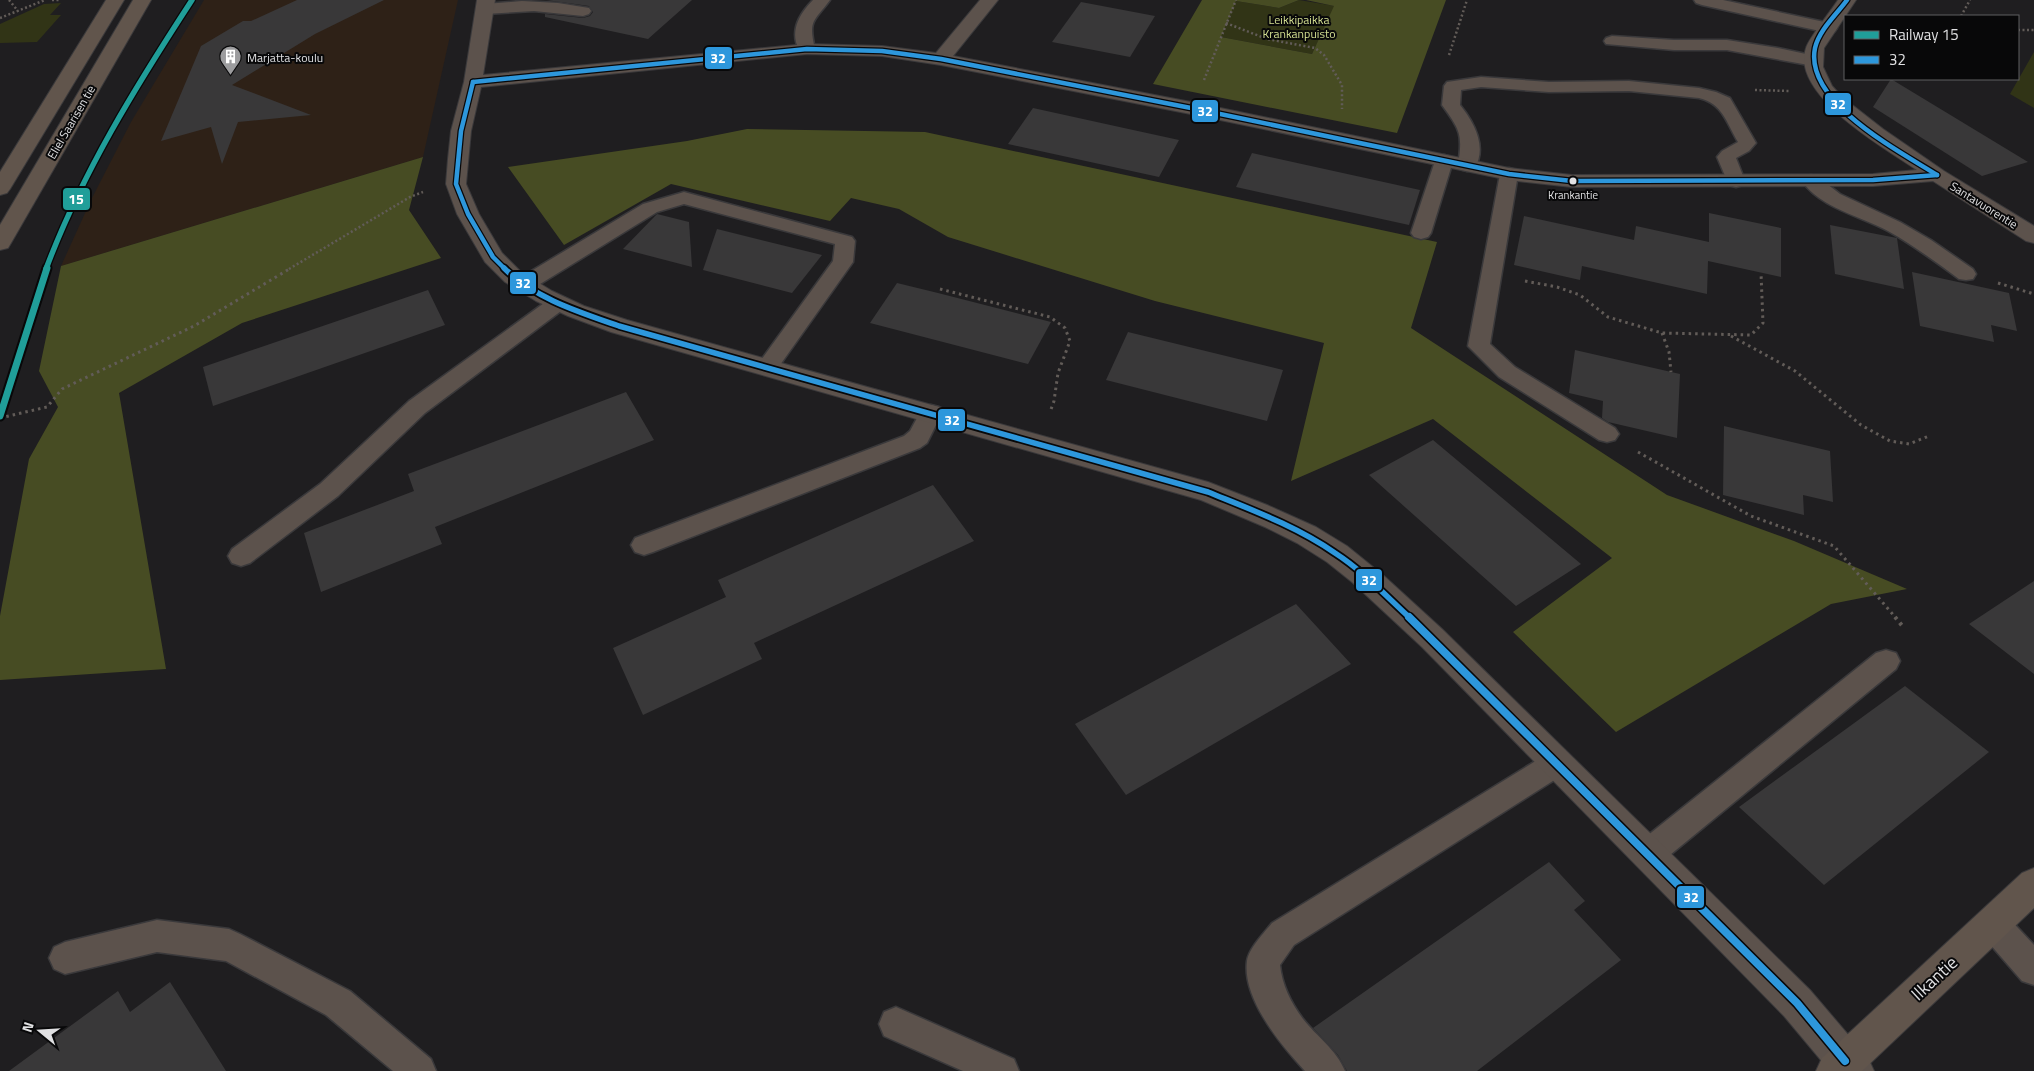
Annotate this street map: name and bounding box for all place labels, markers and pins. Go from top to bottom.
building icon: Marjatta-koulu [219,45,243,76]
place label: Marjatta-koulu [247,48,323,67]
marker: Krankantie [1568,176,1578,186]
place label: Krankantie [1548,187,1598,203]

